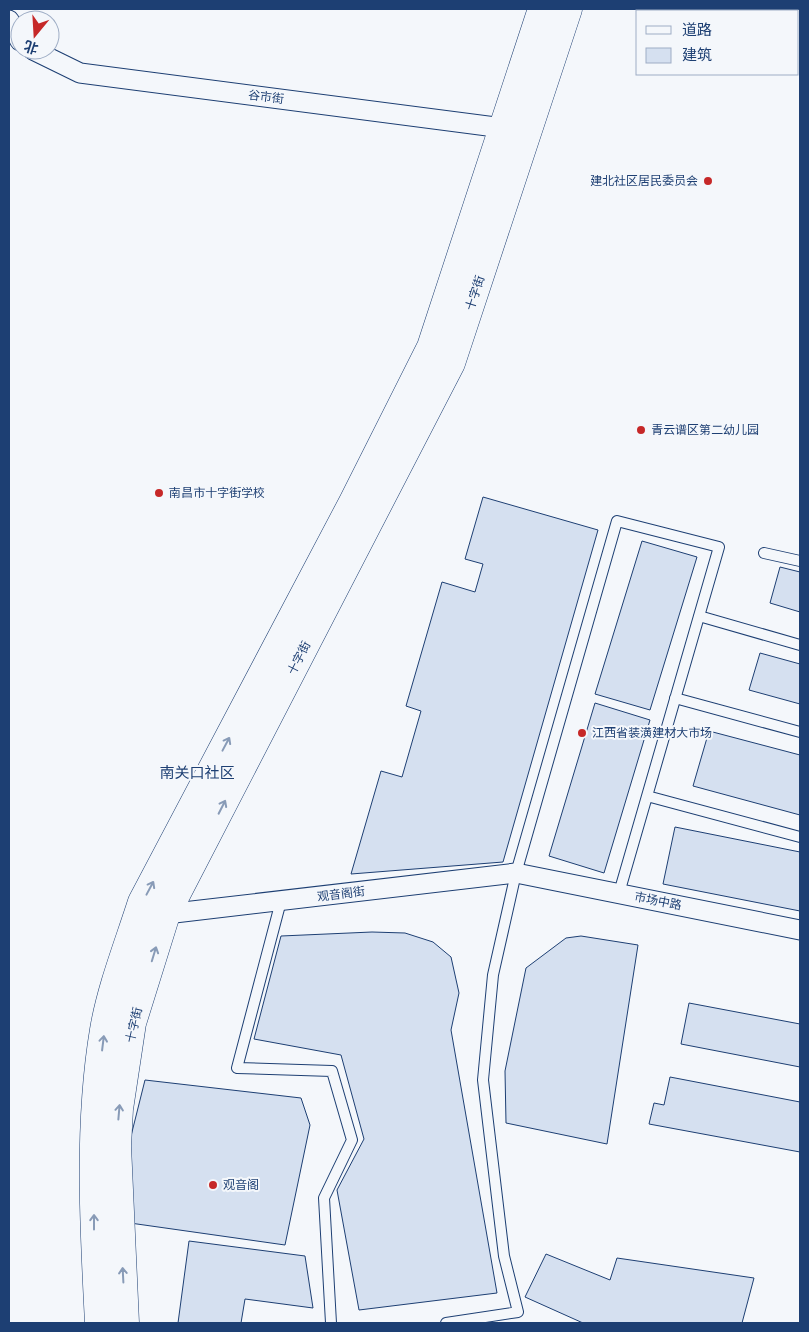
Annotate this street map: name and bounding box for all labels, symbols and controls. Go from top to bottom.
north arrow [10,10,60,60]
legend [636,10,799,75]
text: 道路 [682,21,712,39]
text: 北 [22,38,40,57]
text: 建筑 [682,46,712,64]
street label: 谷市街 [247,88,285,106]
place label: 建北社区居民委员会 [590,174,698,188]
marker: 建北社区居民委员会 [702,175,714,187]
street label: 十字街 [463,274,487,312]
place label: 青云谱区第二幼儿园 [651,423,759,437]
marker: 青云谱区第二幼儿园 [635,424,647,436]
place label: 南昌市十字街学校 [169,486,265,500]
marker: 南昌市十字街学校 [153,487,165,499]
street label: 十字街 [285,639,313,677]
place label: 江西省装潢建材大市场 [592,726,712,740]
marker: 江西省装潢建材大市场 [576,727,588,739]
one-way arrow [222,737,231,752]
district label: 南关口社区 [159,764,235,782]
one-way arrow [218,800,227,815]
one-way arrow [145,880,155,895]
street label: 观音阁街 [316,884,366,904]
street label: 市场中路 [633,890,683,912]
one-way arrow [149,946,159,962]
street label: 十字街 [123,1006,145,1044]
one-way arrow [98,1035,108,1051]
one-way arrow [114,1105,124,1121]
place label: 观音阁 [223,1178,259,1192]
marker: 观音阁 [207,1179,219,1191]
one-way arrow [90,1214,99,1230]
one-way arrow [118,1267,127,1283]

